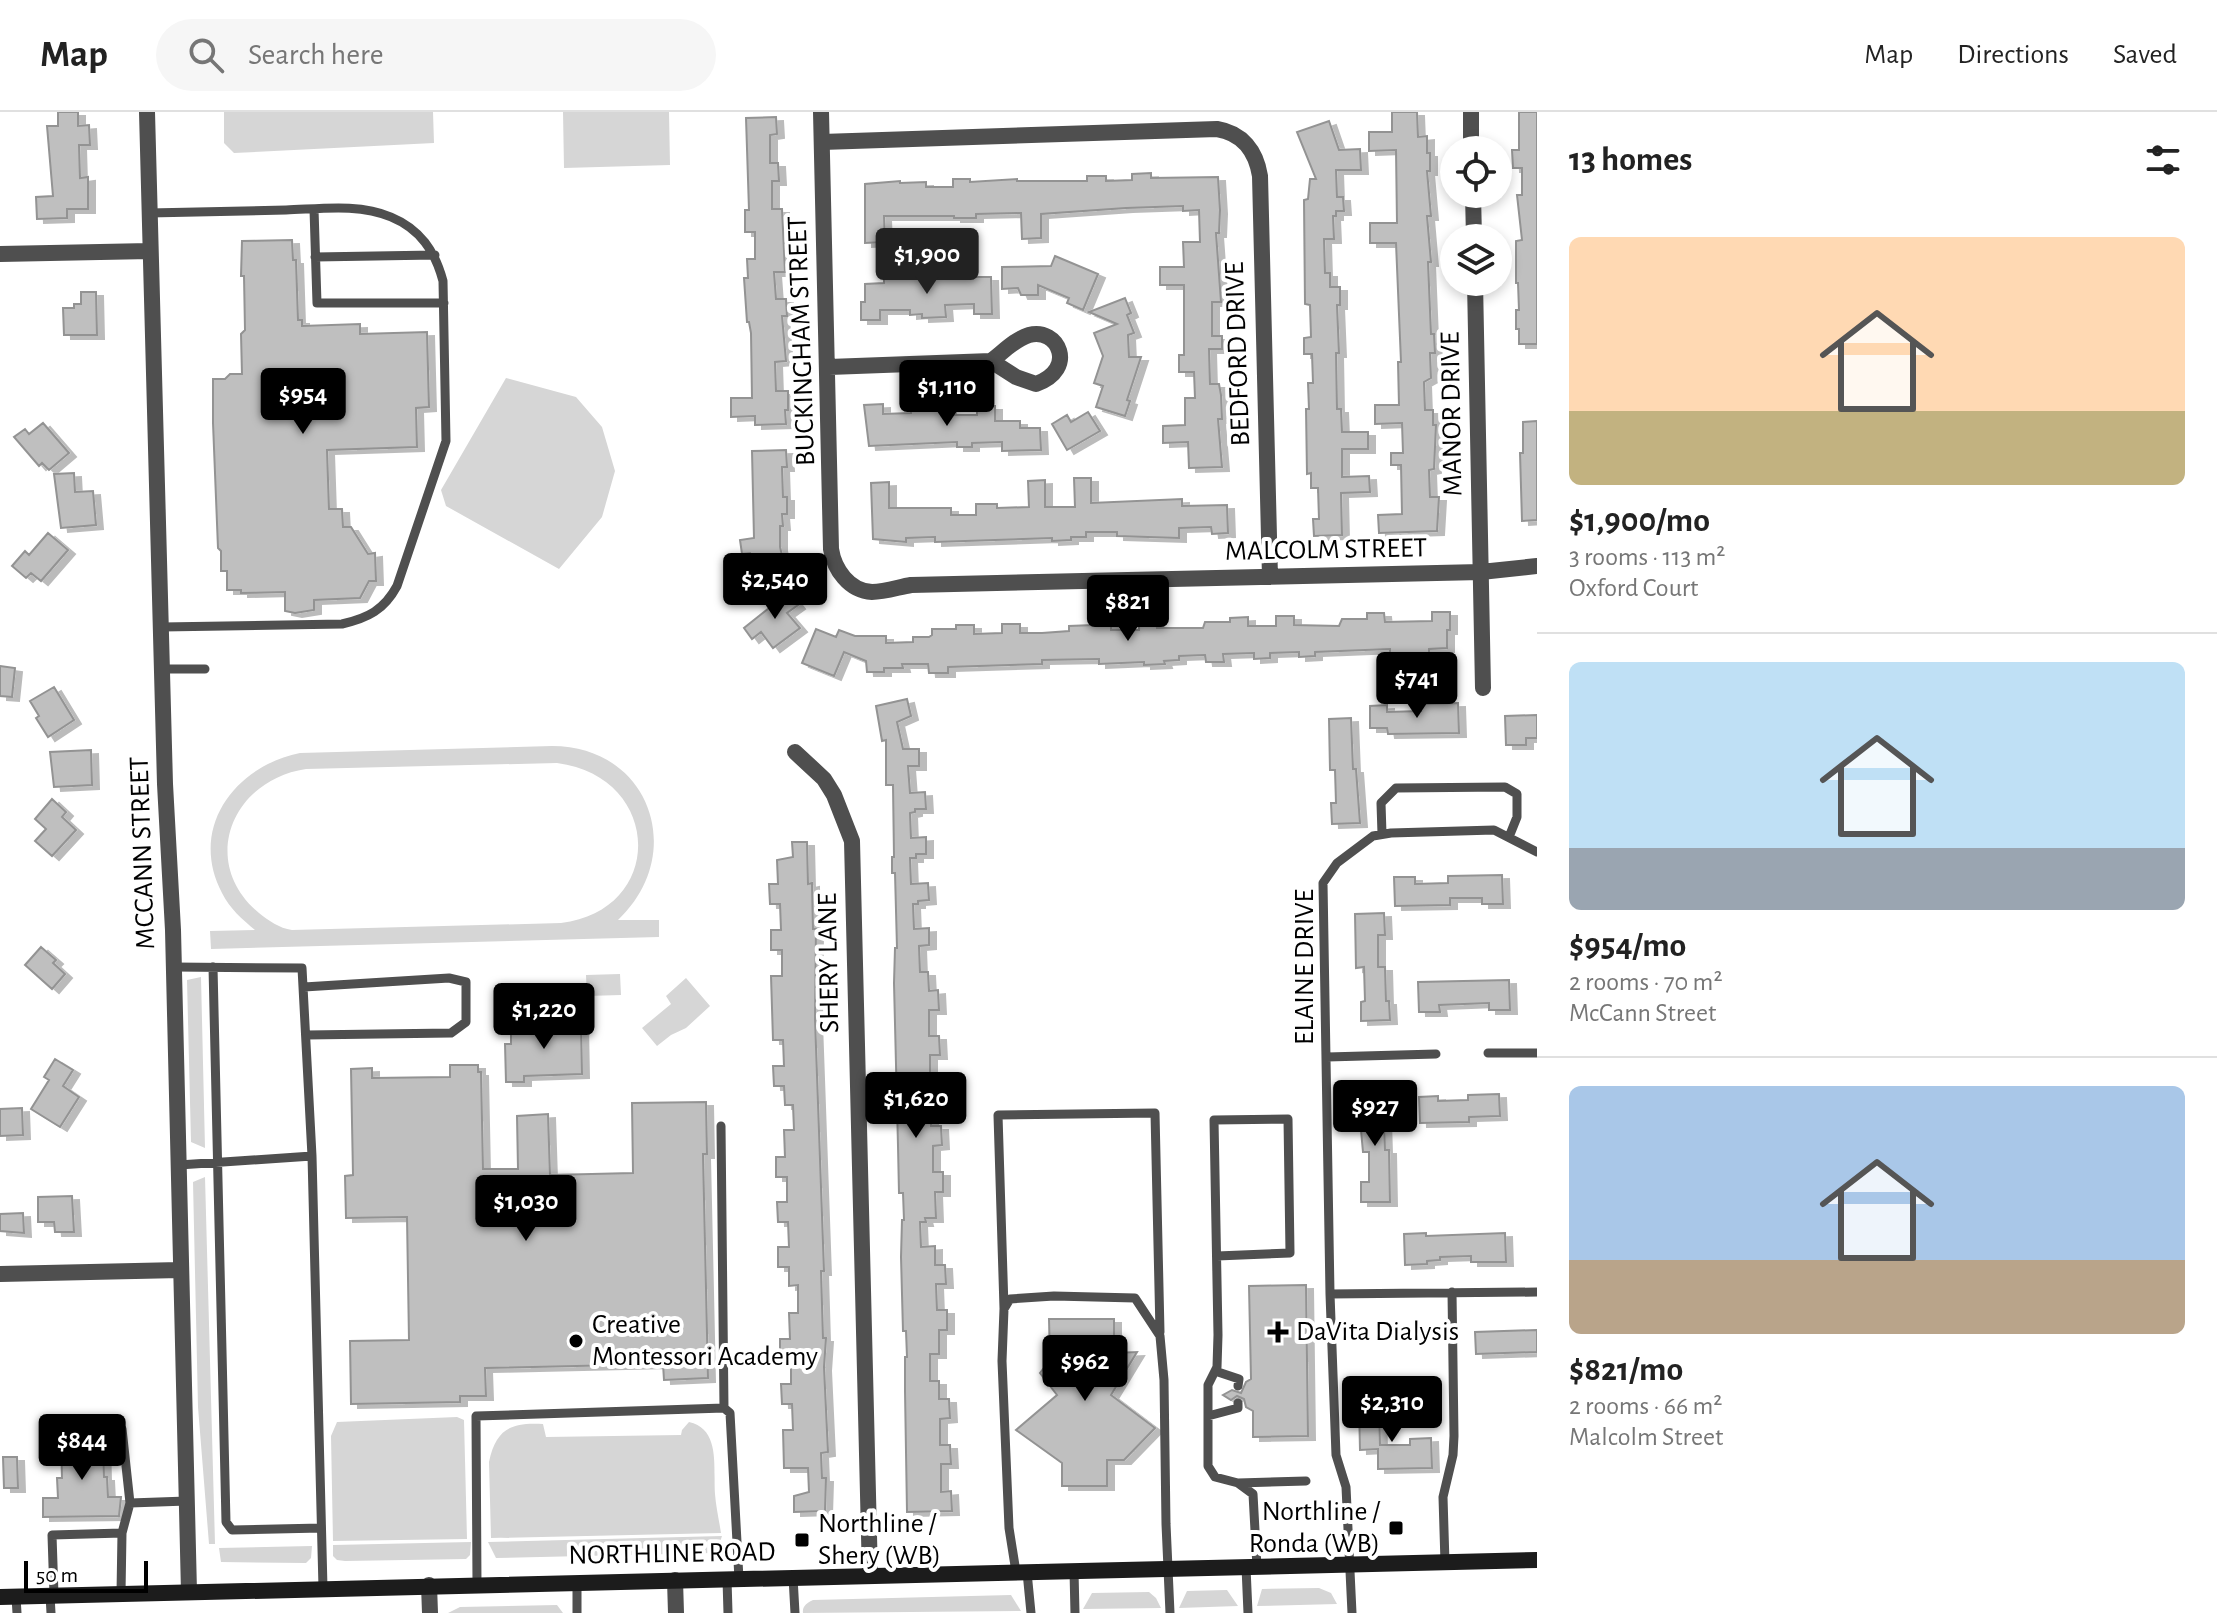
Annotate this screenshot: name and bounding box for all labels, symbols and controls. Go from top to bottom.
search box [156,19,716,91]
icon: search [184,33,228,77]
text: Map [40,36,108,74]
text: Search here [248,40,384,70]
text: Map [1864,41,1913,69]
text: Directions [1957,41,2069,69]
text: Saved [2113,41,2177,69]
map controls [1440,136,1512,296]
button: locate [1440,136,1512,208]
icon: filters [2141,138,2185,182]
text: 13 homes [1569,143,1692,177]
street label: BUCKINGHAM STREET [784,215,820,467]
button: layers [1440,224,1512,296]
pin: $1,900 [862,228,992,296]
text: $1,900 [894,241,960,267]
street label: BEDFORD DRIVE [1221,261,1255,447]
icon: home [1805,289,1949,433]
street label: MANOR DRIVE [1437,331,1467,497]
pin: $1,110 [882,360,1012,428]
pin: $954 [256,368,350,436]
text: $1,110 [917,373,977,399]
text: $954 [279,381,327,407]
text: $1,900/mo [1569,504,1710,538]
street label: MALCOLM STREET [1225,534,1428,566]
text: 3 rooms · 113 m² [1569,544,1725,570]
pin: $2,540 [710,553,840,621]
text: $2,540 [741,566,809,592]
pin: $821 [1081,575,1175,643]
text: Oxford Court [1569,575,1698,601]
text: $821 [1105,588,1151,614]
pin: $741 [1370,652,1464,720]
text: $741 [1394,665,1440,691]
icon: home [1805,714,1949,858]
street label: MCCANN STREET [126,756,160,950]
street label: ELAINE DRIVE [1291,889,1319,1045]
street label: SHERY LANE [814,893,844,1033]
text: $954/mo [1569,929,1686,963]
text: 2 rooms · 70 m² [1569,969,1722,995]
pin: $1,220 [479,983,609,1051]
text: $1,220 [511,996,577,1022]
text: McCann Street [1569,1000,1716,1026]
pin: $1,620 [851,1072,981,1140]
pin: $927 [1328,1080,1422,1148]
text: $1,620 [883,1085,949,1111]
text: $927 [1351,1093,1399,1119]
icon: home [1805,1138,1949,1282]
pin: $1,030 [461,1175,591,1243]
text: $1,030 [493,1188,559,1214]
place label: Creative Montessori Academy [592,1311,818,1371]
place label: DaVita Dialysis [1296,1318,1459,1346]
marker: DaVita Dialysis [1267,1321,1289,1343]
marker: Creative Montessori Academy [567,1332,585,1350]
pin: $962 [1038,1335,1132,1403]
text: $962 [1060,1348,1110,1374]
text: $821/mo [1569,1353,1683,1387]
pin: $2,310 [1327,1376,1457,1444]
text: $2,310 [1360,1389,1424,1415]
text: 2 rooms · 66 m² [1569,1393,1722,1419]
pin: $844 [35,1414,129,1482]
text: Malcolm Street [1569,1424,1723,1450]
text: $844 [57,1427,107,1453]
place label: Northline / Ronda (WB) [1249,1498,1381,1558]
place label: Northline / Shery (WB) [818,1510,941,1570]
marker: Northline / Ronda (WB) [1387,1519,1405,1537]
marker: Northline / Shery (WB) [793,1531,811,1549]
street label: NORTHLINE ROAD [568,1538,776,1570]
scale bar [24,1557,148,1593]
text: 50 m [36,1564,78,1586]

